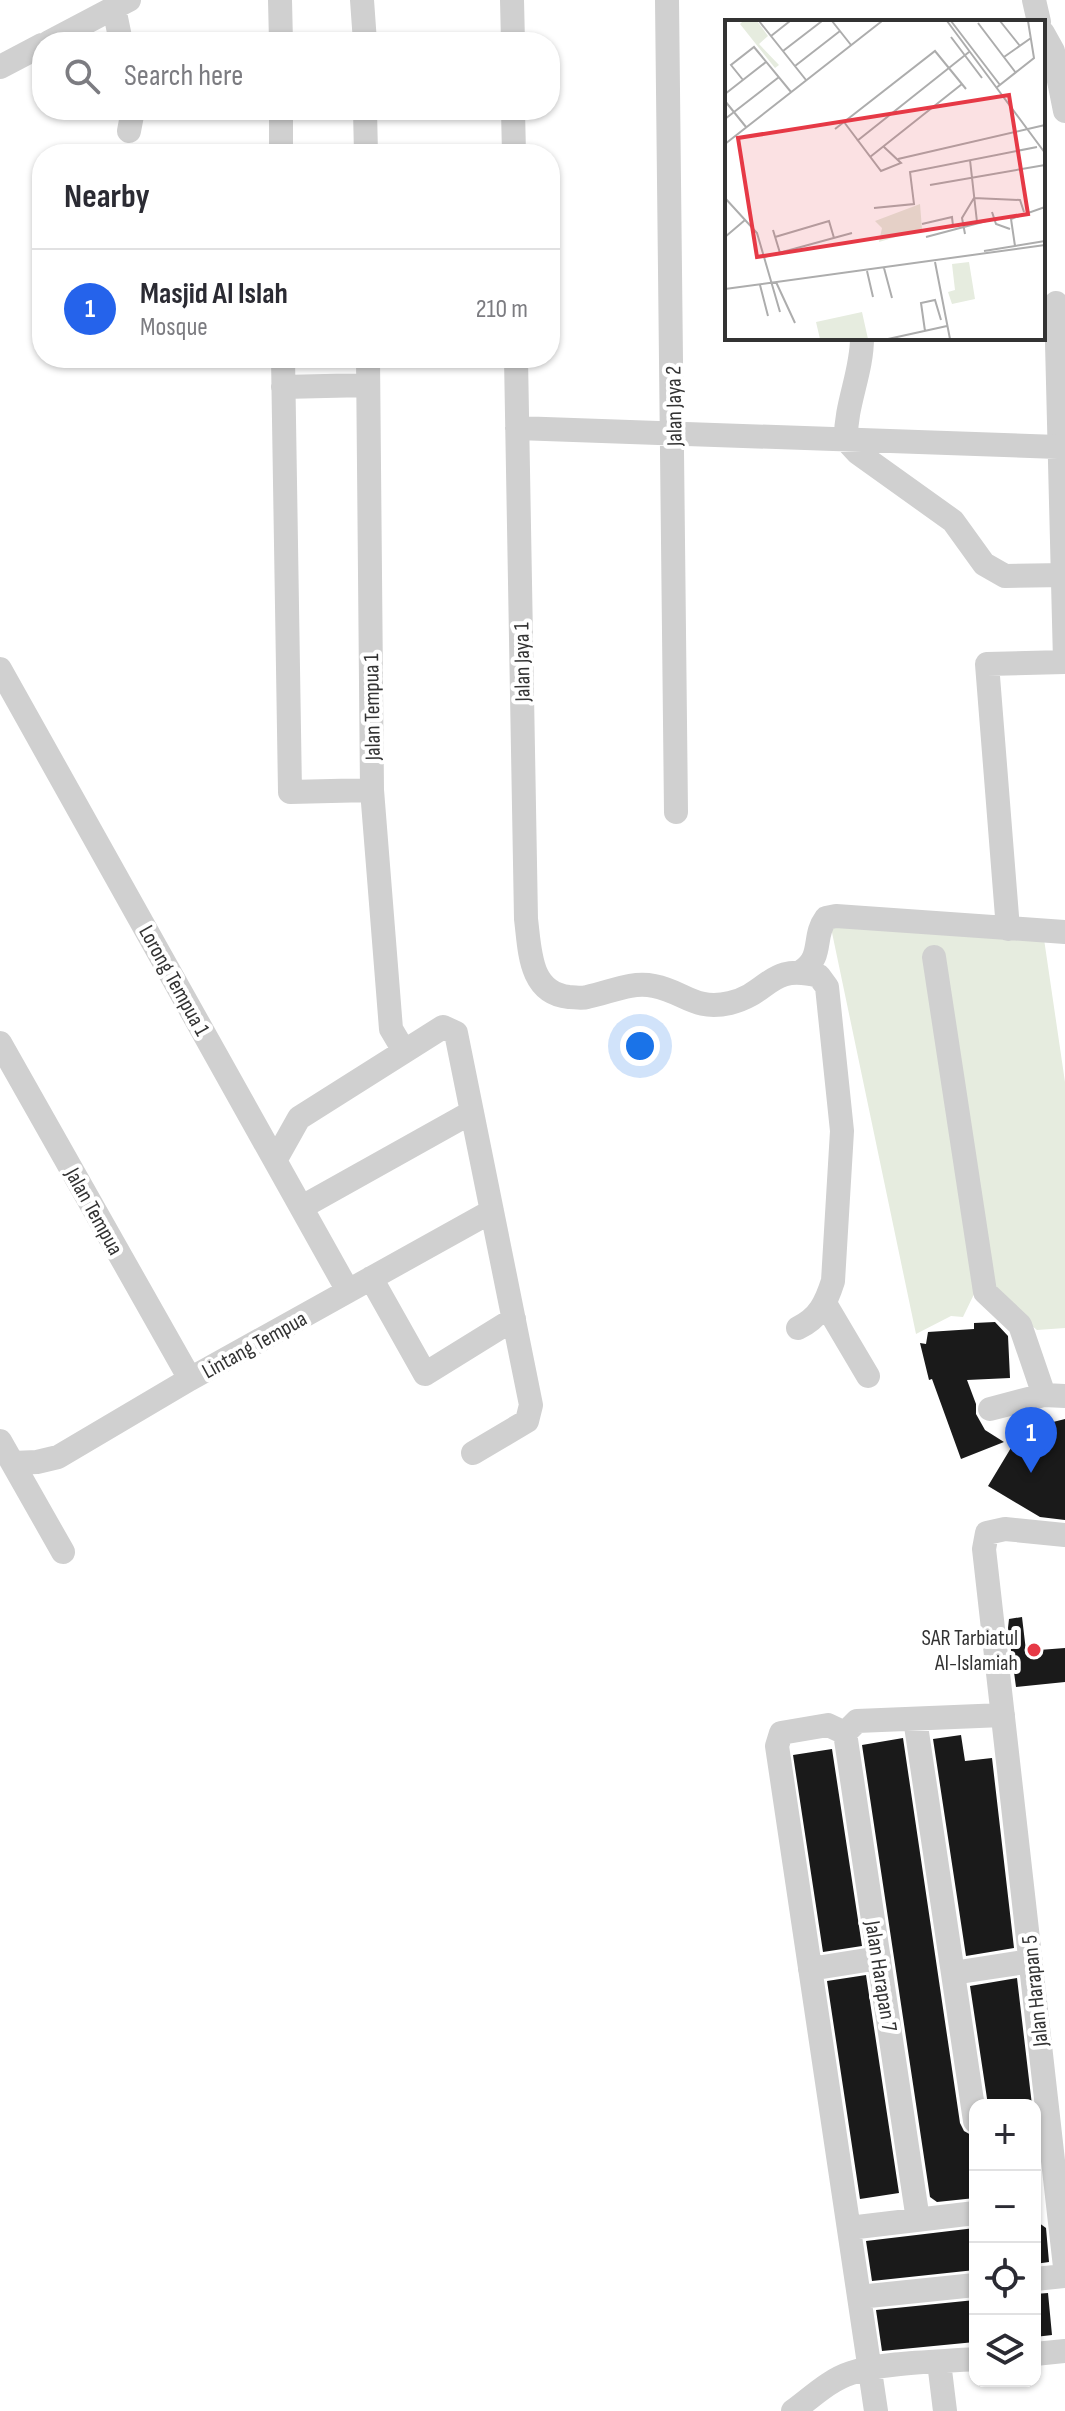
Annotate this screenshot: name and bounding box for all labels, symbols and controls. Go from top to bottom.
inset map [725,20,1045,340]
search box [32,32,560,120]
icon: search [60,54,104,98]
text: Search here [124,58,243,94]
text: Nearby [64,176,150,217]
text: Masjid Al Islah [140,276,288,312]
text: 1 [85,294,95,325]
text: 210 m [476,294,528,325]
text: Mosque [140,312,208,343]
street label: Jalan Jaya 2 [660,366,689,447]
street label: Jalan Jaya 1 [508,622,537,703]
street label: Jalan Tempua 1 [358,653,387,762]
street label: Lorong Tempua 1 [132,921,215,1041]
your location [620,1026,660,1066]
street label: Jalan Tempua [58,1162,129,1260]
street label: Lintang Tempua [198,1305,312,1385]
pin: 1 [1005,1407,1057,1473]
place label: SAR Tarbiatul Al-Islamiah [922,1625,1018,1677]
marker: SAR Tarbiatul Al-Islamiah [1025,1641,1043,1659]
street label: Jalan Harapan 7 [858,1918,903,2034]
street label: Jalan Harapan 5 [1016,1934,1055,2049]
map controls [969,2099,1041,2387]
button: + [969,2099,1041,2171]
button: − [969,2171,1041,2243]
button: locate [969,2243,1041,2315]
button: layers [969,2315,1041,2387]

